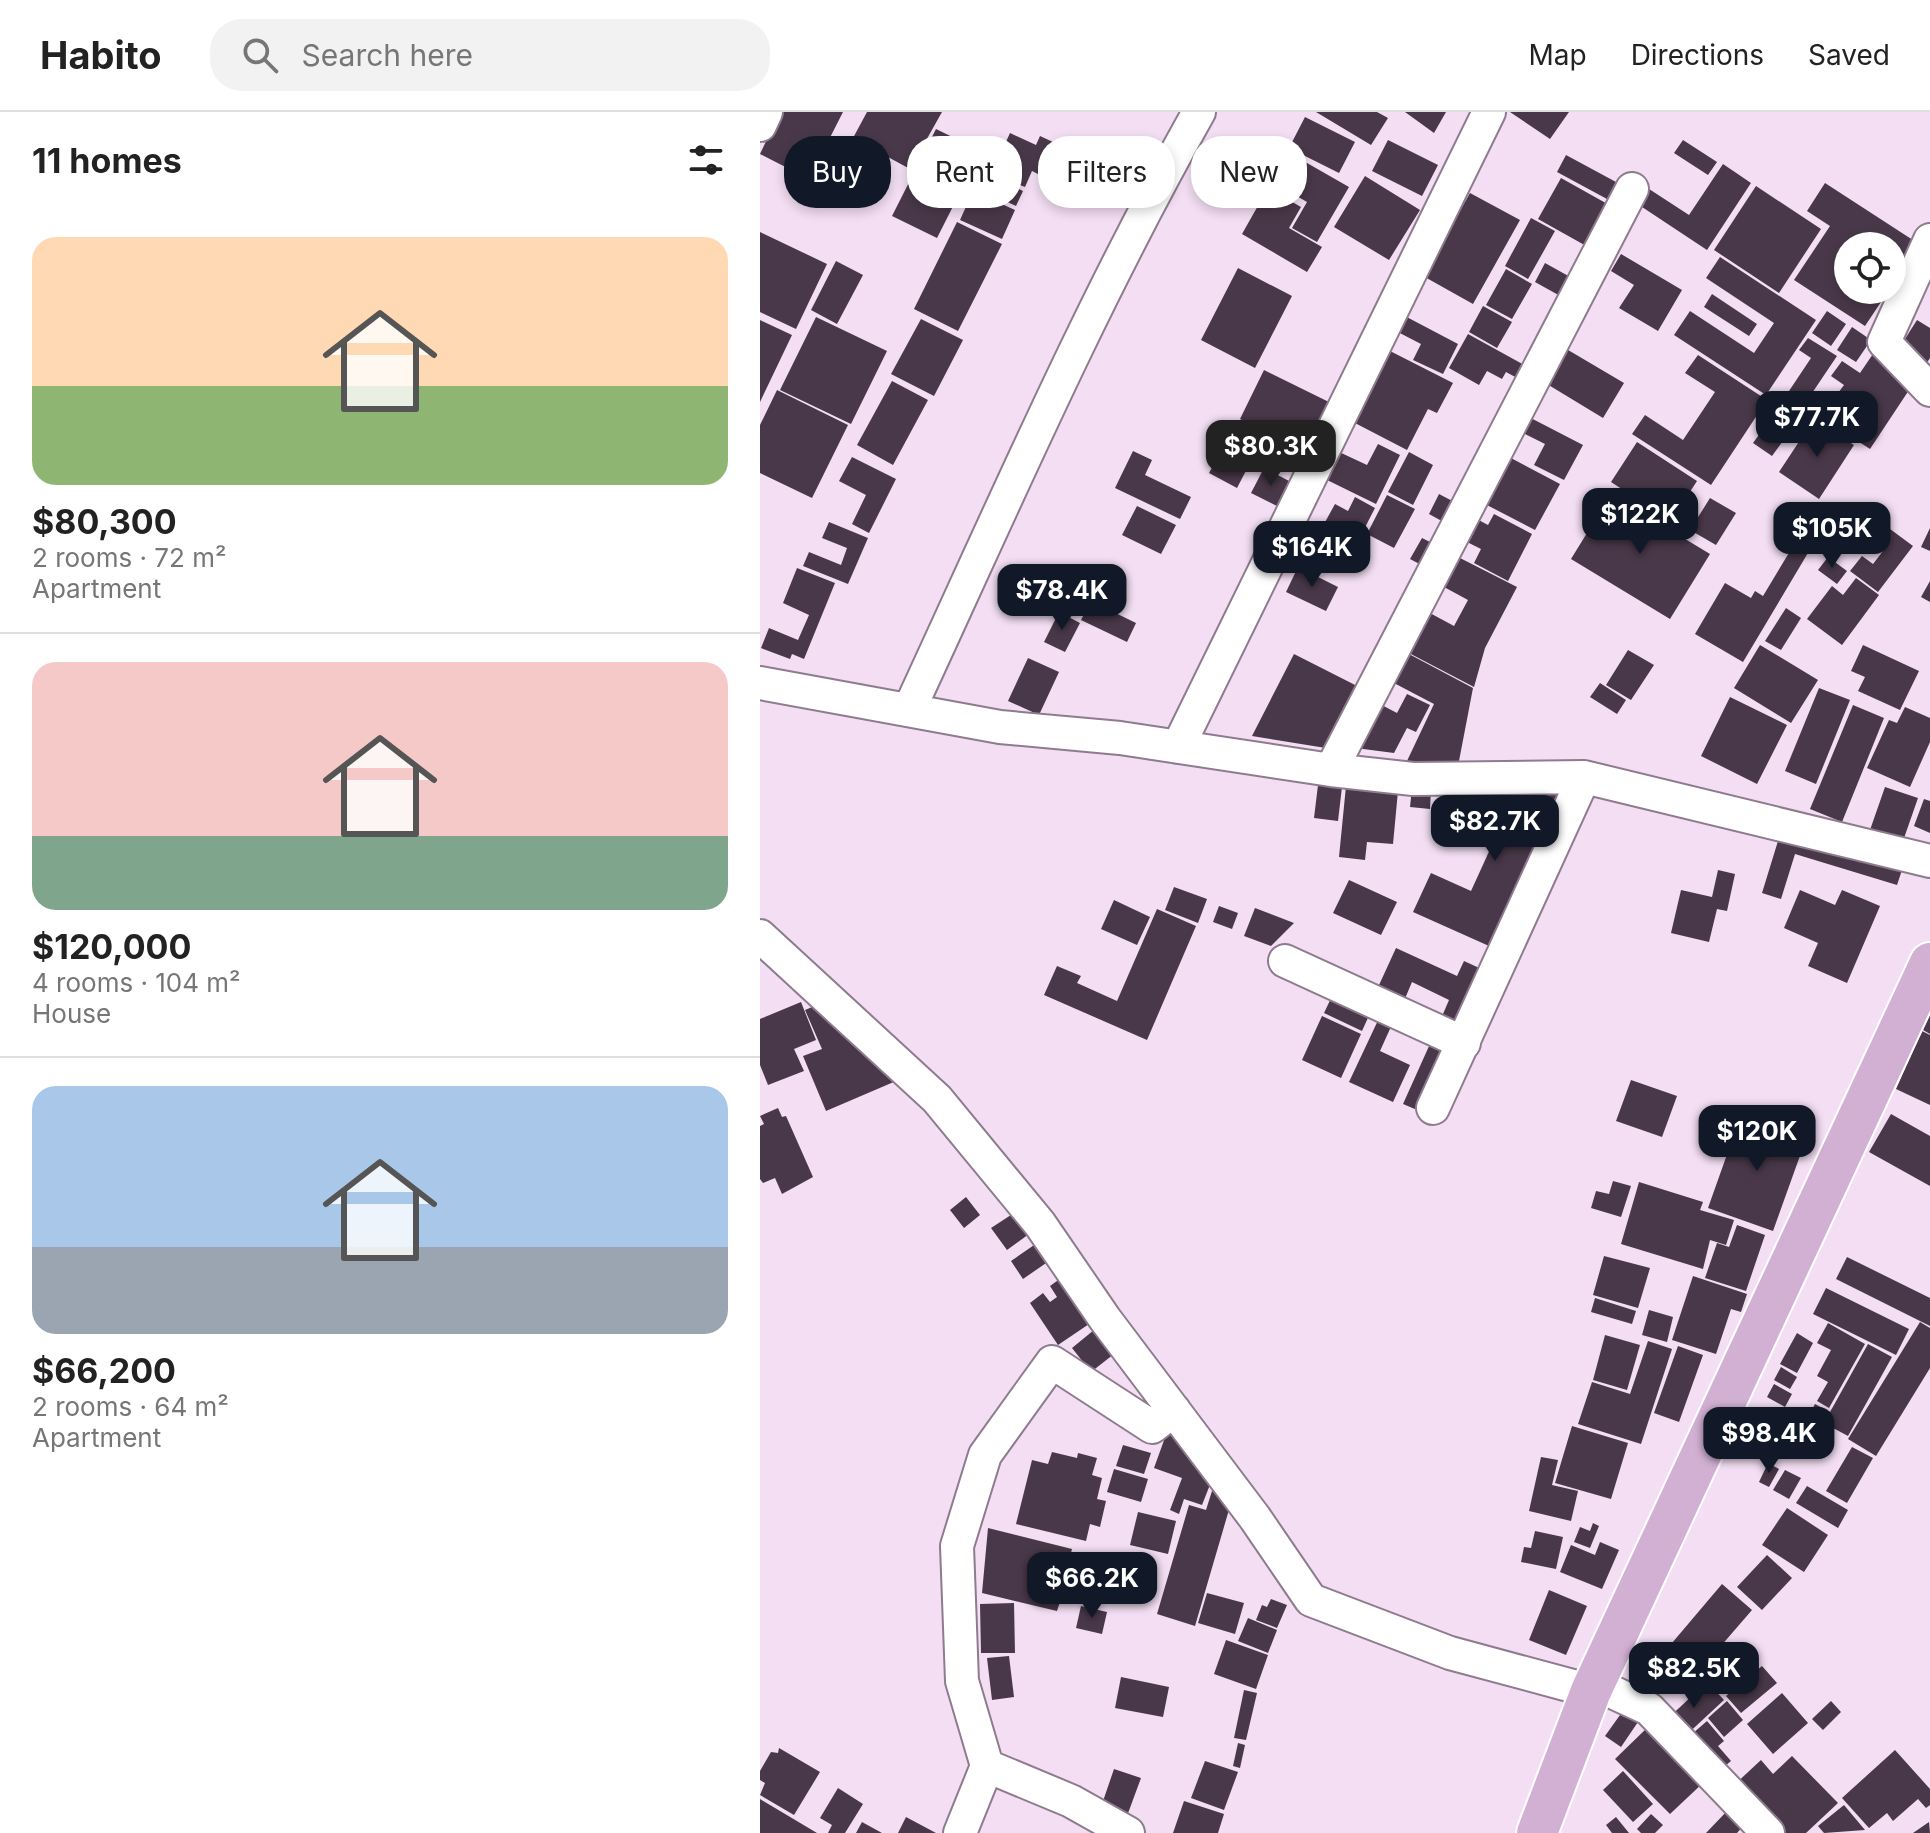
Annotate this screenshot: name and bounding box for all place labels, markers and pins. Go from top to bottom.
pin: $77.7K [1752,391,1882,459]
pin: $80.3K [1206,420,1336,488]
pin: $122K [1584,488,1696,556]
pin: $105K [1776,502,1888,570]
pin: $164K [1256,521,1368,589]
pin: $78.4K [997,564,1127,632]
pin: $82.7K [1430,795,1560,863]
pin: $120K [1701,1105,1813,1173]
pin: $98.4K [1704,1407,1834,1475]
pin: $66.2K [1027,1552,1157,1620]
pin: $82.5K [1629,1642,1759,1710]

